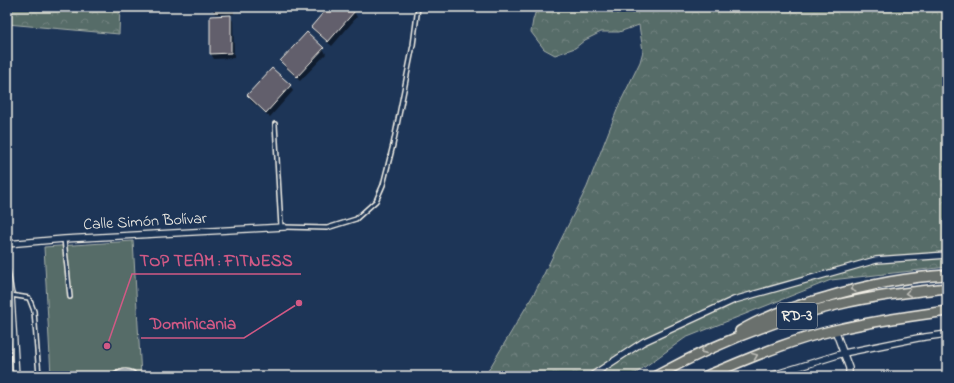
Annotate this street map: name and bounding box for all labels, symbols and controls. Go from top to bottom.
street label: Calle Simón Bolívar [83,207,207,237]
callout: TOP TEAM : FITNESS [132,245,301,274]
text: TOP TEAM : FITNESS [139,249,293,274]
one-way arrow [850,285,857,293]
one-way arrow [905,288,911,297]
road number: RD-3 [777,303,817,329]
callout: Dominicania [141,309,244,338]
text: Dominicania [149,312,236,337]
one-way arrow [700,347,707,355]
one-way arrow [751,352,758,360]

